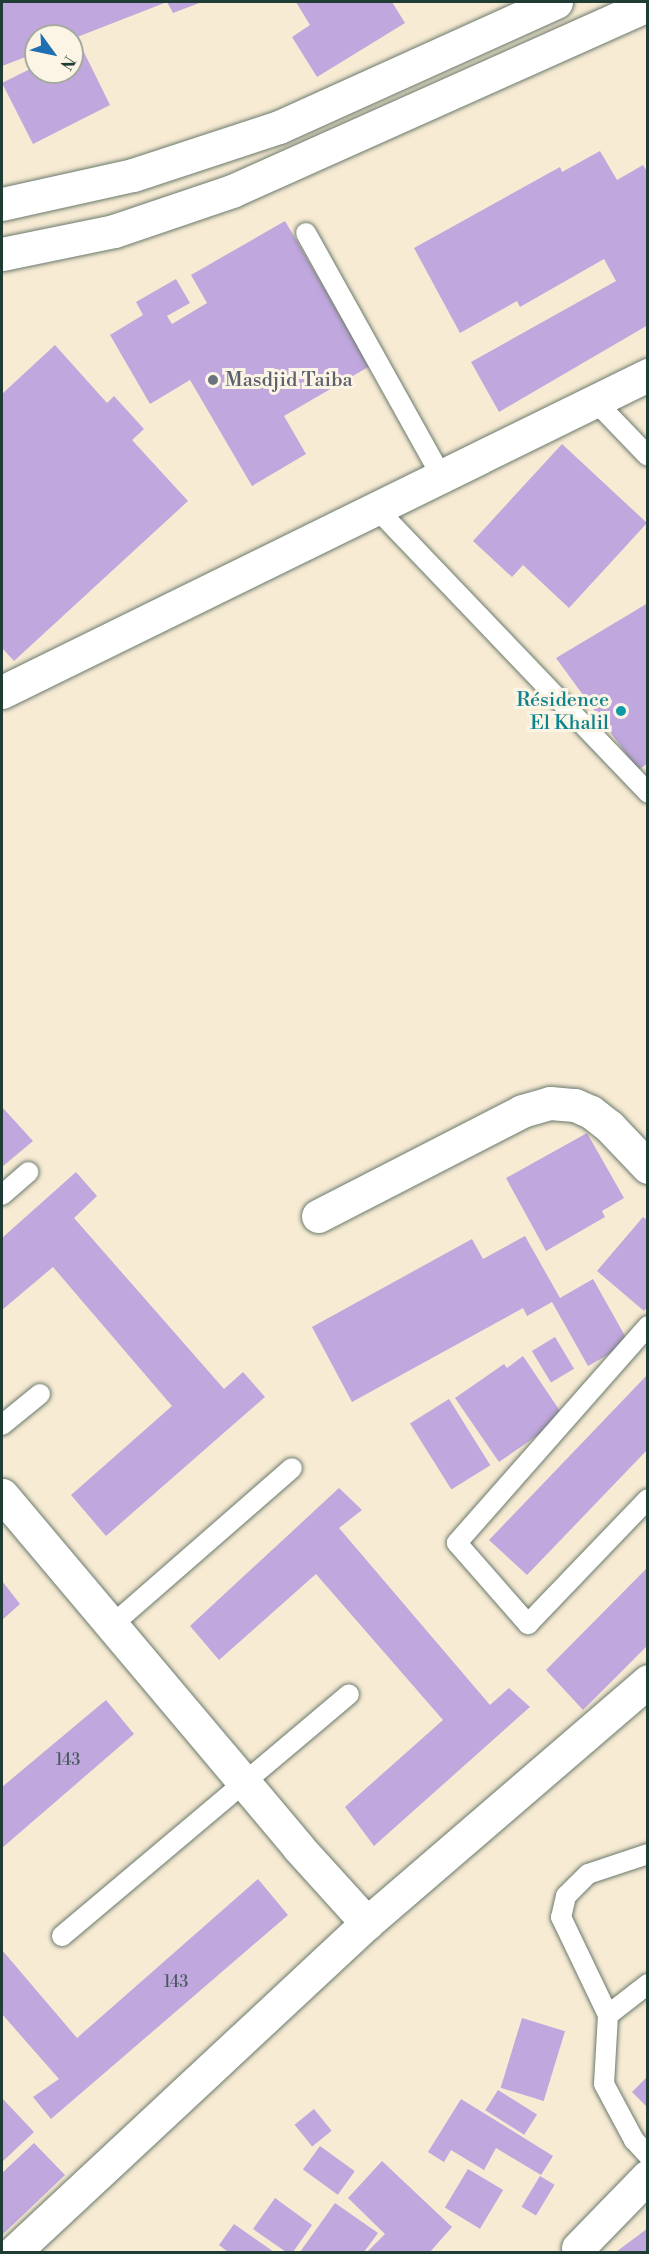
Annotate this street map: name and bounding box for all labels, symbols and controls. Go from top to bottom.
north arrow [24,24,84,84]
text: N [56,52,79,73]
place label: Masdjid Taiba [225,368,353,392]
marker: Masdjid Taiba [206,373,220,387]
place label: Résidence El Khalil [516,688,609,735]
marker: Résidence El Khalil [614,704,628,718]
house number: 143 [56,1750,80,1770]
house number: 143 [164,1972,188,1992]

